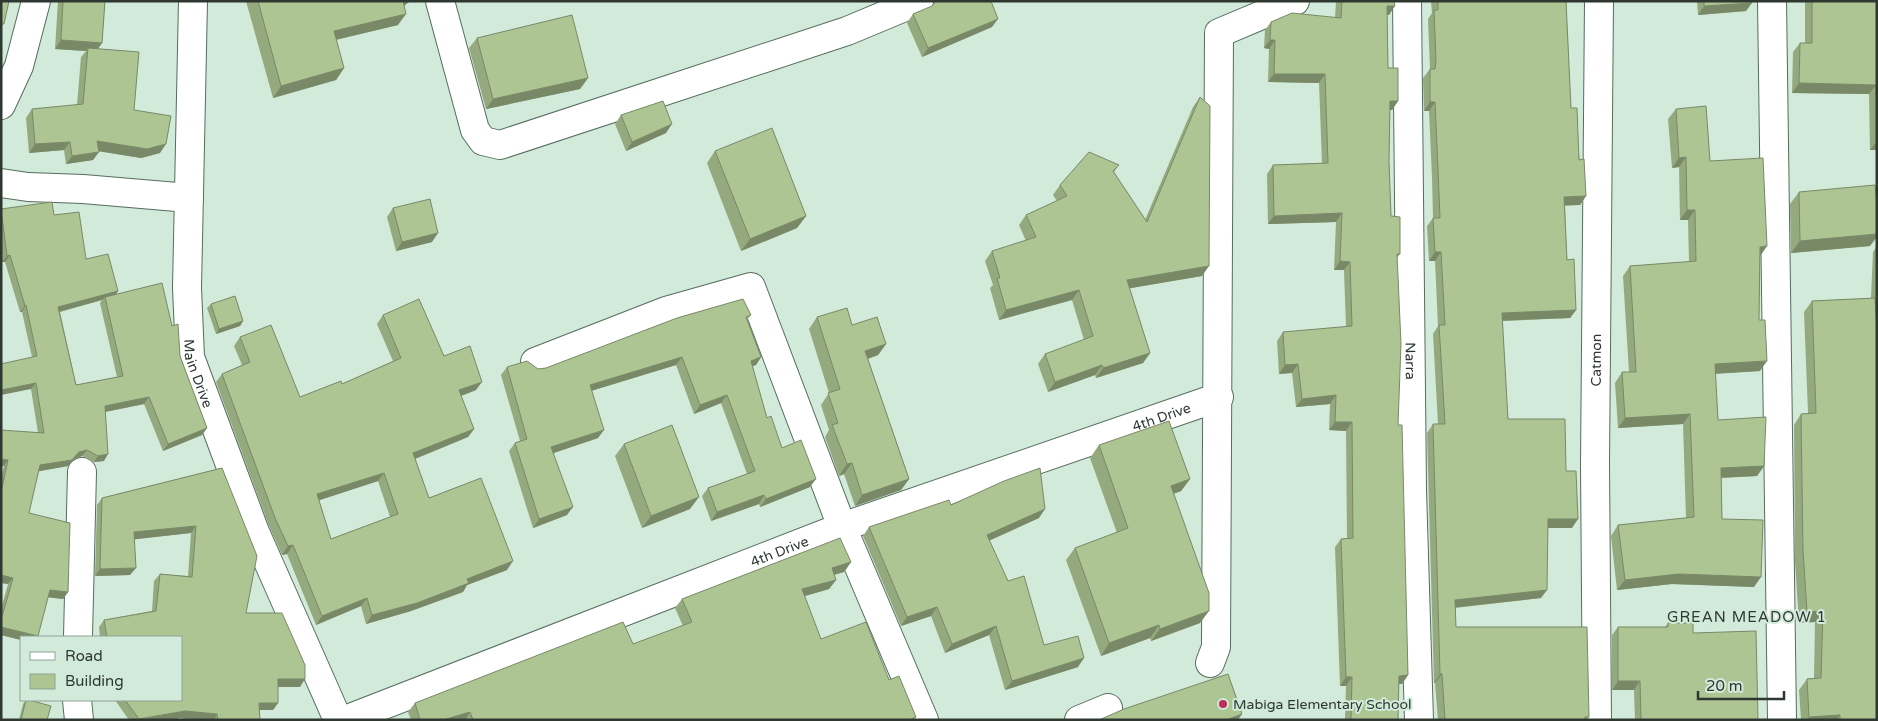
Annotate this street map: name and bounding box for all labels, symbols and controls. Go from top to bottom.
street label: Catmon [1588,334,1605,386]
street label: Main Drive [180,339,216,411]
street label: Narra [1401,342,1419,380]
street label: 4th Drive [1130,399,1193,435]
street label: 4th Drive [748,533,811,571]
district label: GREAN MEADOW 1 [1667,608,1827,626]
legend [20,636,182,701]
text: Road [65,647,103,665]
scale bar [1698,668,1784,700]
text: Building [65,672,124,690]
text: 20 m [1706,677,1743,695]
place label: Mabiga Elementary School [1233,696,1411,713]
marker: Mabiga Elementary School [1217,698,1229,710]

